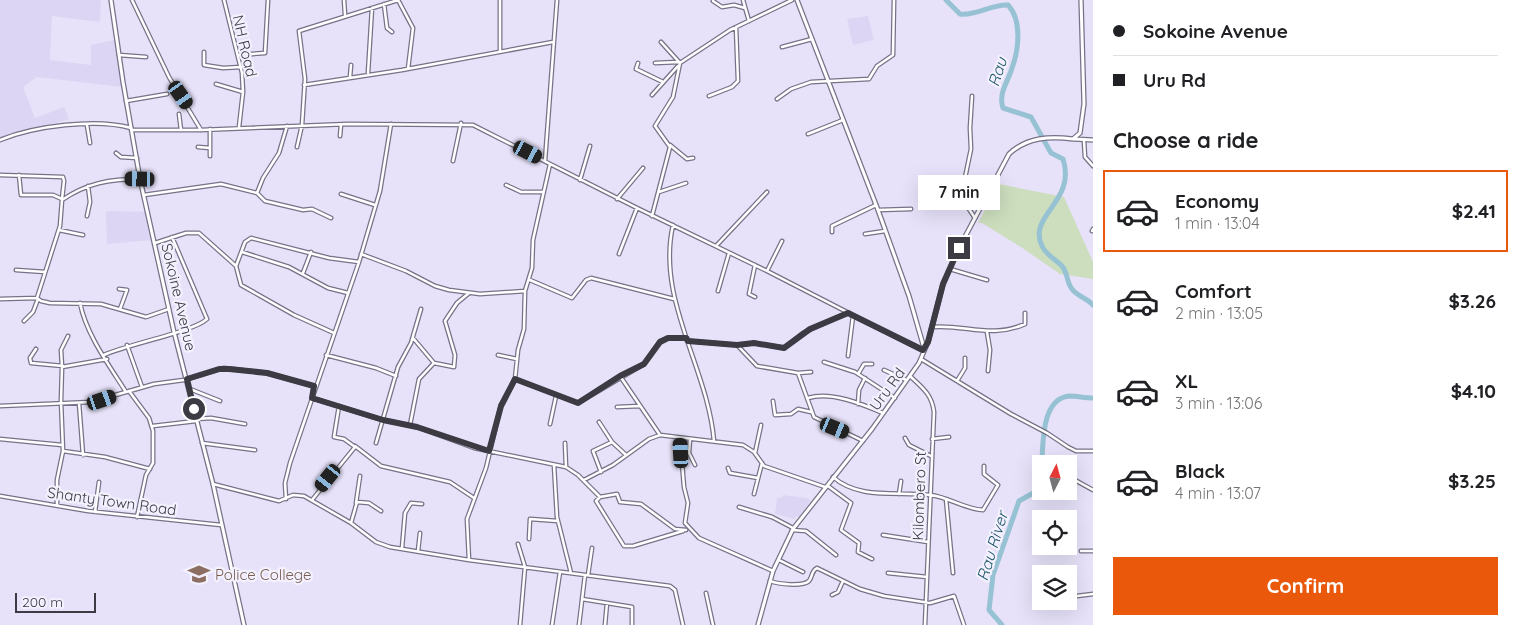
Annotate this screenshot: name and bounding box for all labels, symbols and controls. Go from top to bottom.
street label: NH Road [229,13,261,79]
text: Sokoine Avenue [1143,19,1288,43]
water label: Rau [983,54,1011,89]
text: Uru Rd [1143,68,1206,92]
car [166,78,195,112]
text: Choose a ride [1113,126,1258,154]
car [511,139,544,165]
car [124,171,155,187]
callout: 7 min [918,176,1000,210]
text: 7 min [938,182,980,202]
icon: car [1115,189,1160,234]
text: Economy [1175,189,1259,213]
text: $2.41 [1452,199,1496,223]
text: 1 min · 13:04 [1175,213,1260,233]
route end [948,237,970,259]
street label: Sokoine Avenue [157,241,201,353]
icon: car [1115,279,1160,324]
text: Comfort [1175,279,1252,303]
text: $3.26 [1448,289,1496,313]
text: 2 min · 13:05 [1175,303,1263,323]
street label: Uru Rd [865,364,909,414]
icon: car [1115,369,1160,414]
text: XL [1175,369,1198,393]
text: $4.10 [1451,379,1496,403]
car [85,388,118,412]
text: 3 min · 13:06 [1175,393,1262,413]
route start [183,398,205,420]
car [818,415,851,441]
car [672,438,689,468]
street label: Kilombero St [908,451,930,541]
north arrow [1032,455,1078,500]
map controls [1032,455,1077,610]
icon: car [1115,459,1160,504]
text: Black [1175,459,1225,483]
car [312,462,343,494]
text: $3.25 [1448,469,1496,493]
street label: Shanty Town Road [46,483,178,519]
text: 4 min · 13:07 [1175,483,1261,503]
water label: Rau River [972,507,1013,583]
button: locate [1032,510,1077,555]
button: Confirm [1113,557,1498,615]
school or university icon: Police College [186,561,212,587]
place label: Police College [215,565,311,584]
button: layers [1032,565,1077,610]
scale bar [15,590,96,613]
text: 200 m [22,593,63,611]

